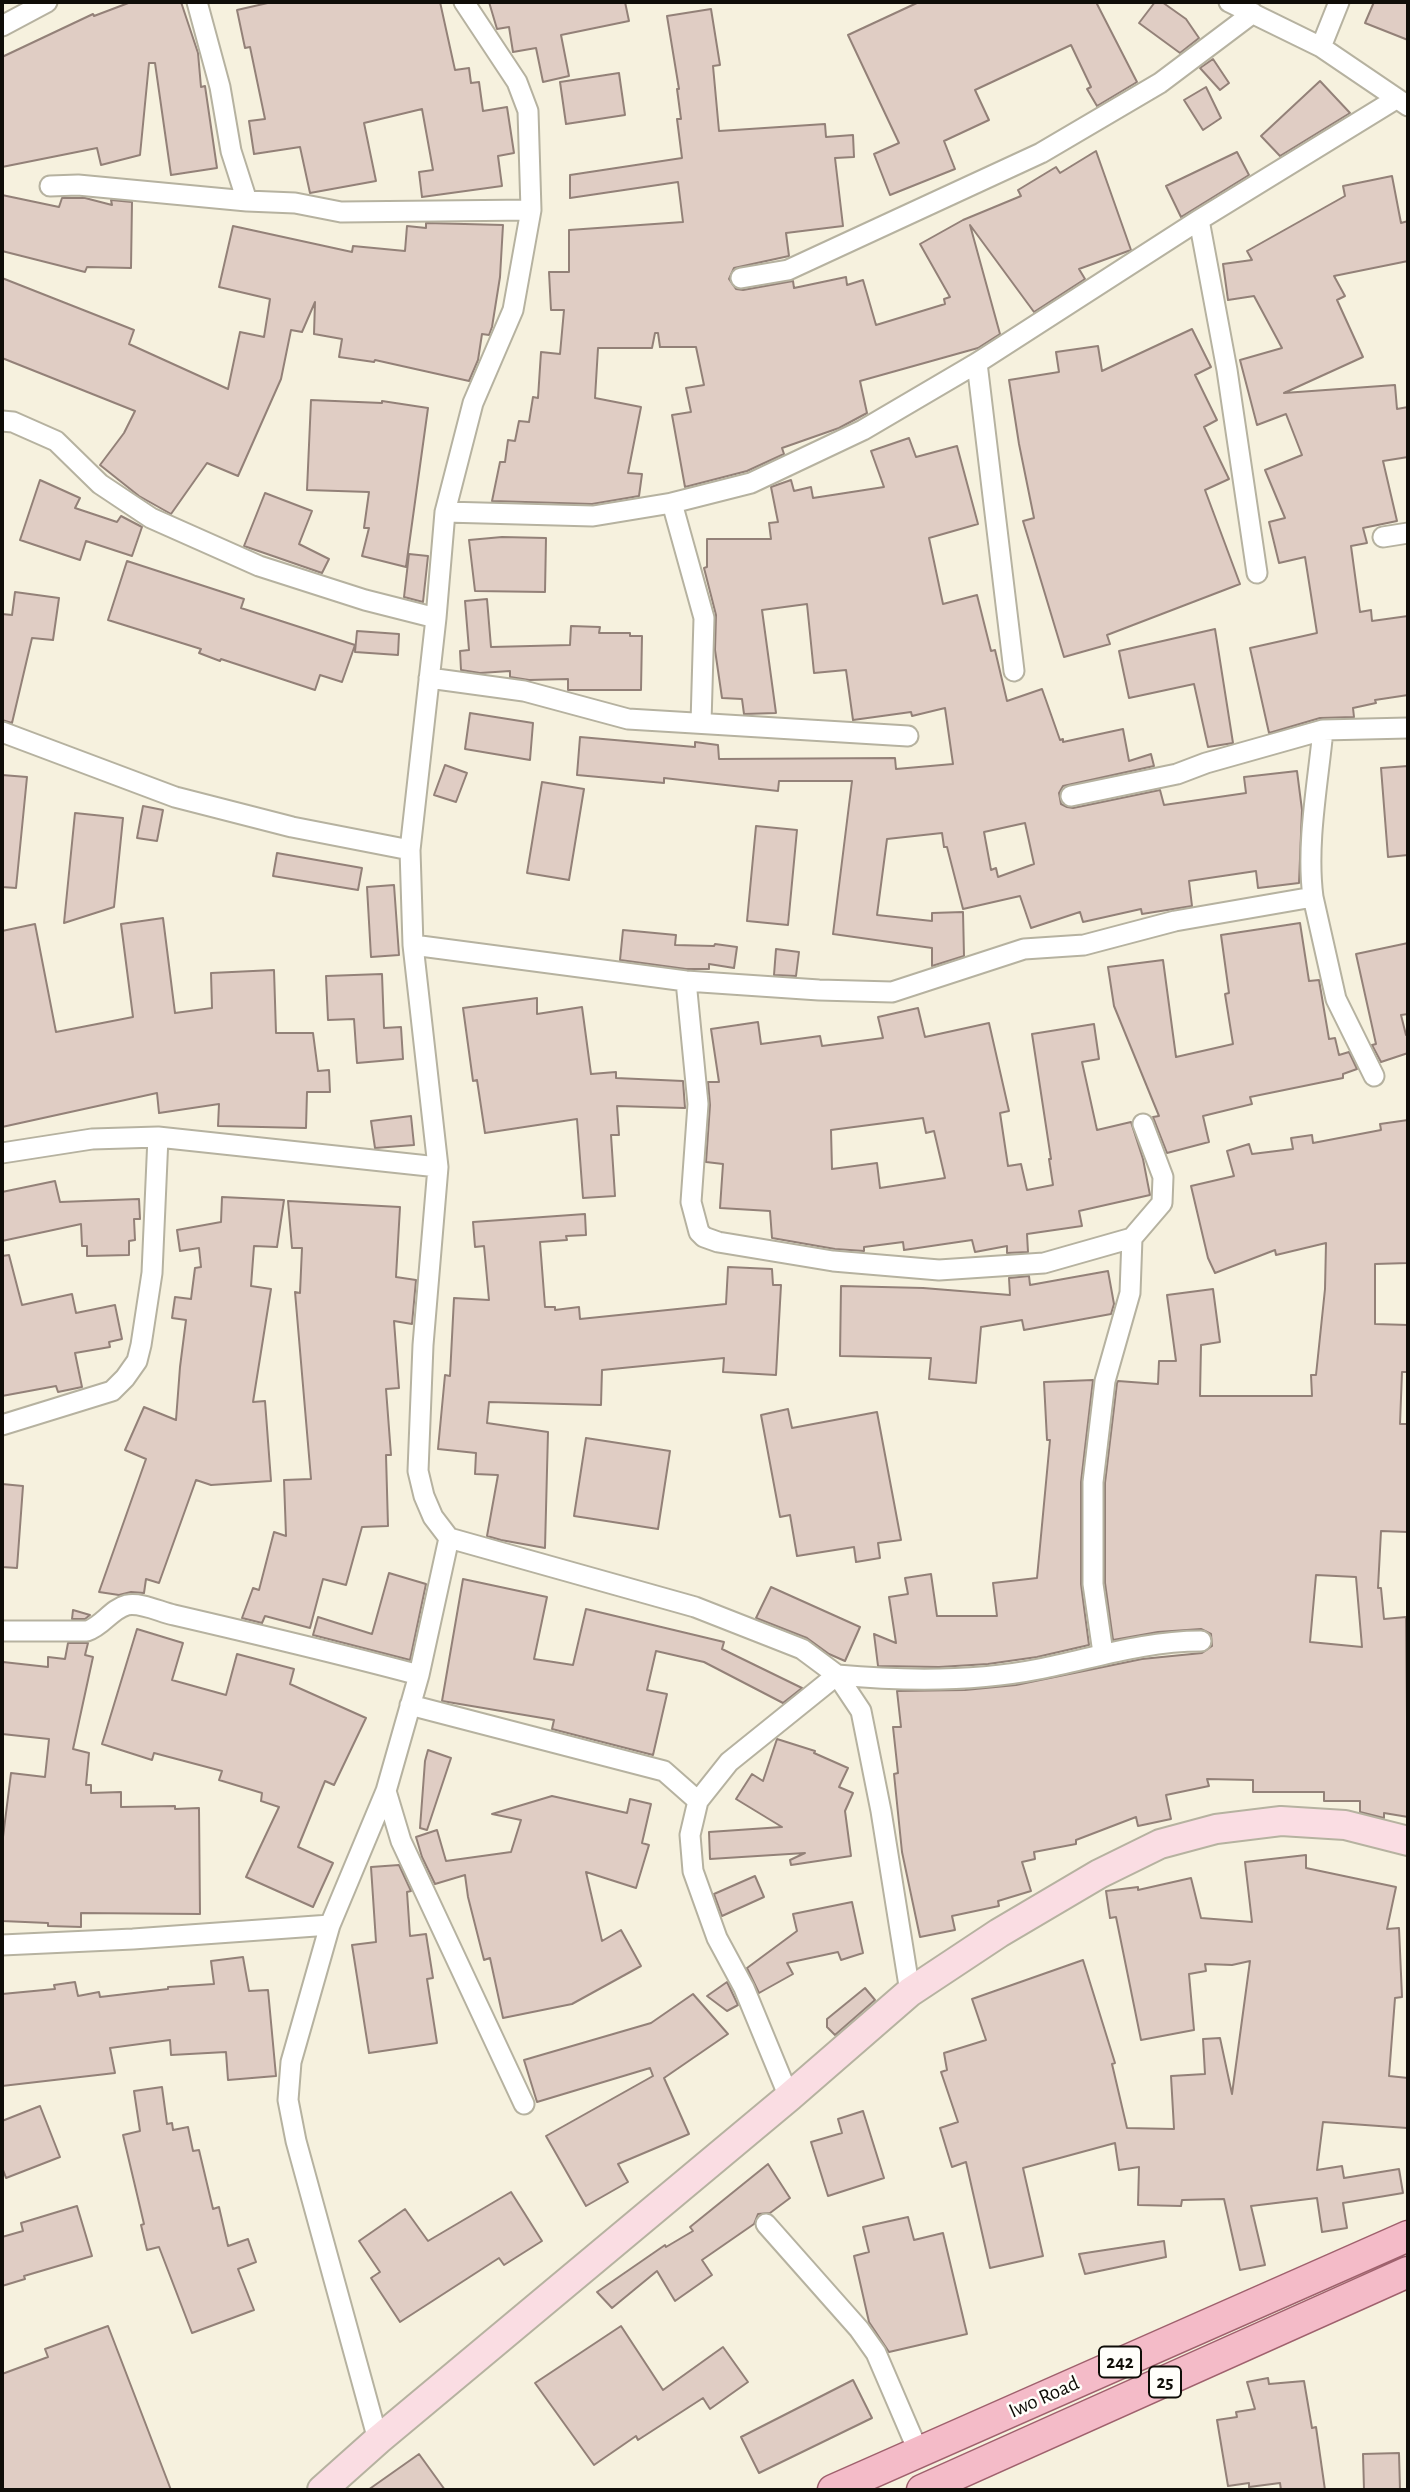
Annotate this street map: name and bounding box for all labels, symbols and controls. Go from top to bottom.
road number: 242 [1099,2346,1141,2378]
road number: 25 [1149,2366,1181,2398]
street label: Iwo Road [1005,2370,1083,2424]

